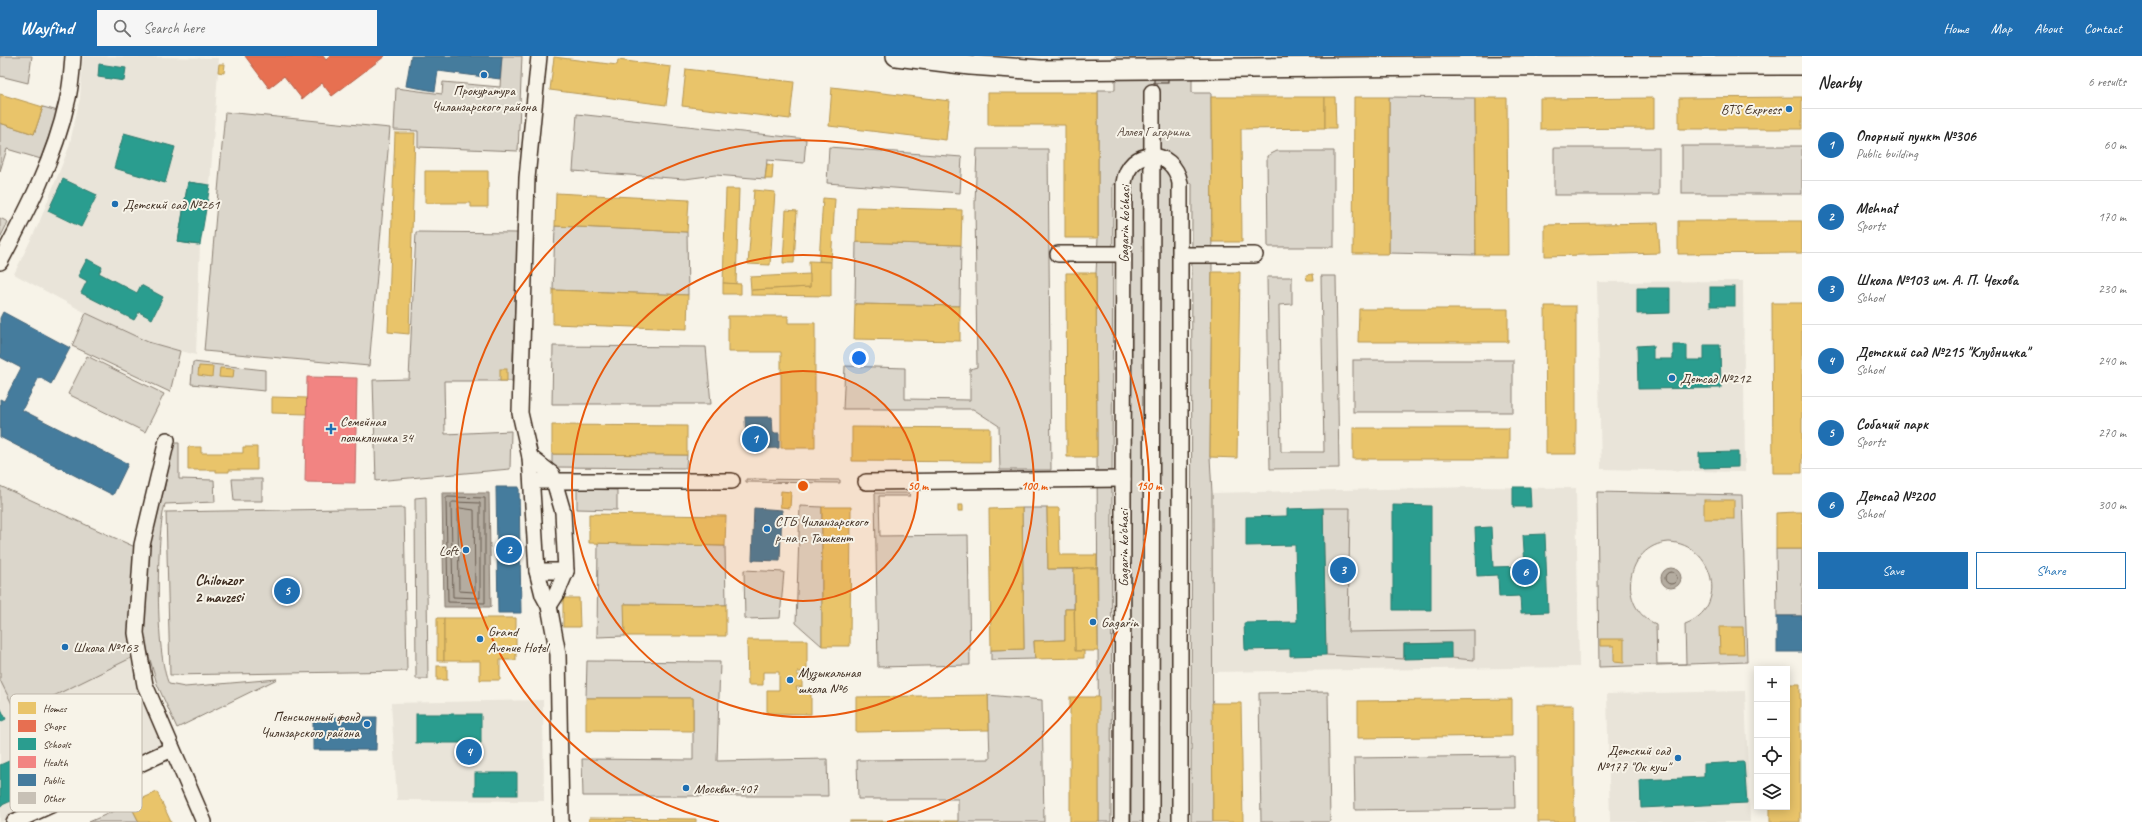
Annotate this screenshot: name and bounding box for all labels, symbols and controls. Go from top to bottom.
search box [97,10,377,46]
text: Wayfind [20,16,73,40]
icon: search [111,17,133,39]
text: Search here [143,19,204,38]
text: Home [1943,20,1969,37]
text: Map [1991,20,2012,37]
text: About [2034,20,2062,37]
text: Contact [2084,20,2122,37]
marker: Прокуратура Чиланзарского района [479,70,489,80]
text: Nearby [1818,72,1861,93]
text: 6 results [2088,74,2126,90]
place label: Прокуратура Чиланзарского района [432,82,538,115]
place label: BTS Express [1721,101,1782,118]
marker: BTS Express [1784,104,1794,114]
park label: Аллея Гагарина [1116,123,1191,140]
text: Опорный пункт №306 [1856,127,1976,146]
text: 1 [1828,137,1834,153]
text: 60 m [2104,137,2126,153]
text: Public building [1856,146,1918,162]
street label: Gagarin ko'chasi [1115,183,1134,263]
place label: Детский сад №261 [123,196,220,213]
marker: Детский сад №261 [110,199,120,209]
text: Mehnat [1856,199,1897,218]
text: 2 [1828,209,1834,225]
text: 170 m [2098,209,2126,225]
text: Sports [1856,218,1885,234]
text: Школа №103 им. А. П. Чехова [1856,271,2018,290]
text: 3 [1828,281,1834,297]
text: 230 m [2098,281,2126,297]
text: School [1856,290,1884,306]
text: Детский сад №215 "Клубничка" [1856,343,2029,362]
your location [849,348,869,368]
text: 4 [1828,353,1834,369]
text: 240 m [2098,353,2126,369]
text: School [1856,362,1884,378]
place label: Детсад №212 [1680,370,1752,387]
marker: Детсад №212 [1667,373,1677,383]
place label: Семейная поликлиника 34 [340,413,415,446]
text: Собачий парк [1856,415,1928,434]
marker: Семейная поликлиника 34 [325,423,337,435]
pin: 1 [742,424,768,454]
text: 5 [1828,425,1834,441]
text: 270 m [2098,425,2126,441]
text: Sports [1856,434,1885,450]
text: 50 m [908,478,929,494]
text: 100 m [1021,478,1048,494]
text: 150 m [1136,478,1163,494]
centre of rings [796,479,810,493]
text: Детсад №200 [1856,487,1934,506]
text: 6 [1828,497,1834,513]
text: 300 m [2098,497,2126,513]
text: School [1856,506,1884,522]
street label: Gagarin ko'chasi [1115,507,1132,587]
place label: СГБ Чиланзарского р-на г. Ташкент [775,513,870,546]
marker: СГБ Чиланзарского р-на г. Ташкент [762,524,772,534]
pin: 2 [496,535,522,565]
place label: Loft [439,542,460,559]
marker: Loft [461,545,471,555]
button: Save [1818,552,1968,589]
button: Share [1976,552,2126,589]
pin: 3 [1330,555,1356,585]
pin: 6 [1512,557,1538,587]
district label: Chilonzor 2 mavzesi [195,571,245,607]
pin: 5 [274,576,300,606]
place label: Gagarin [1101,614,1139,631]
marker: Gagarin [1088,617,1098,627]
place label: Grand Avenue Hotel [488,623,551,656]
marker: Grand Avenue Hotel [475,634,485,644]
place label: Школа №163 [73,639,139,656]
marker: Школа №163 [60,642,70,652]
place label: Mузыкальная школа №6 [798,664,862,697]
map controls [1754,666,1790,810]
button: + [1754,666,1790,702]
marker: Mузыкальная школа №6 [785,675,795,685]
legend [10,694,142,812]
text: Homes [43,701,68,715]
button: − [1754,702,1790,738]
place label: Пенсионный фонд Чилнзарского района [261,708,360,741]
text: Shops [43,719,67,733]
marker: Пенсионный фонд Чилнзарского района [362,719,372,729]
text: Schools [43,737,72,751]
pin: 4 [456,737,482,767]
button: locate [1754,738,1790,774]
place label: Детский сад №177 "Ок куш" [1597,742,1673,775]
marker: Детский сад №177 "Ок куш" [1673,753,1683,763]
text: Health [43,755,69,769]
text: Public [43,773,65,787]
button: layers [1754,774,1790,810]
place label: Москвич-407 [694,780,758,797]
marker: Москвич-407 [681,783,691,793]
text: Other [43,791,66,805]

